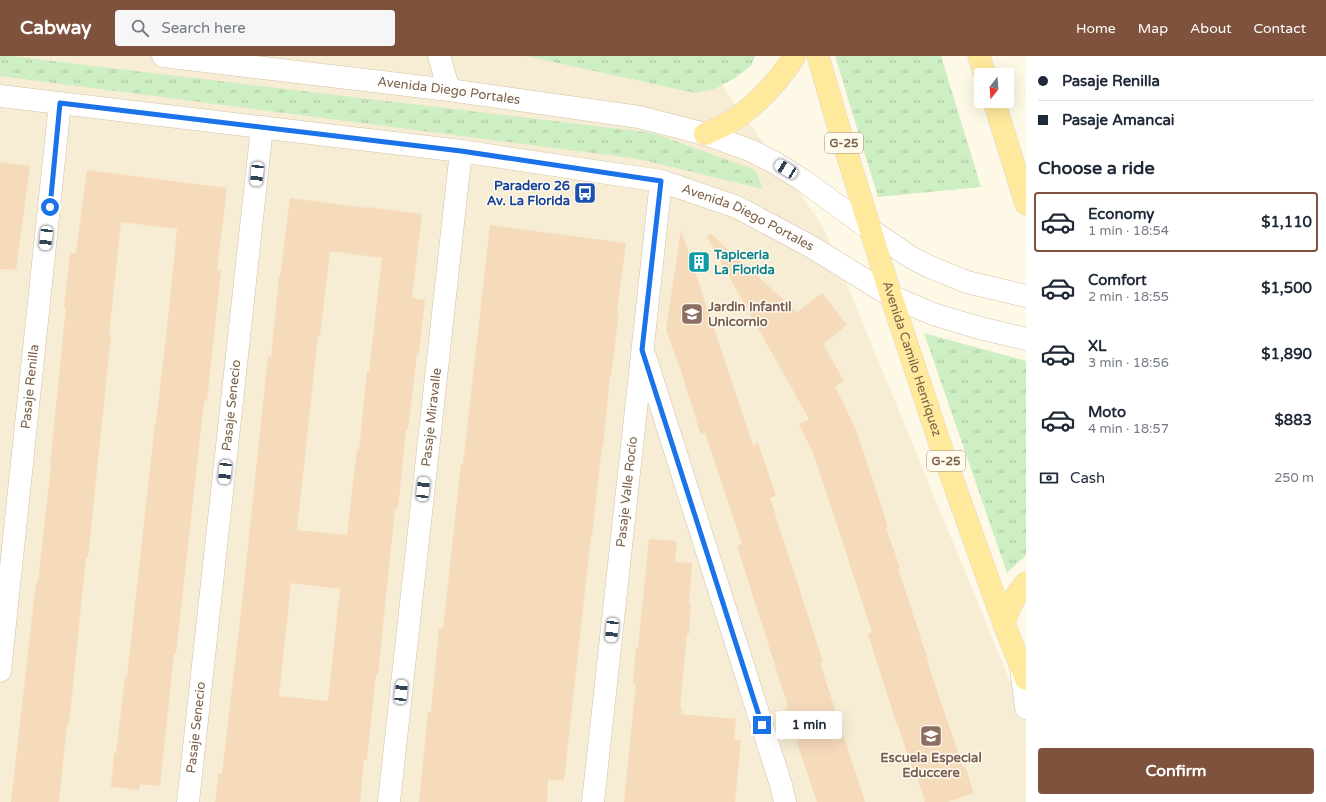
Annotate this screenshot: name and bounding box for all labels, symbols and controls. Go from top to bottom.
search box [115,10,395,46]
text: Cabway [20,17,91,39]
icon: search [129,17,151,39]
text: Search here [161,19,246,37]
text: Home [1076,20,1116,37]
text: Map [1138,20,1168,37]
text: About [1190,20,1232,37]
text: Contact [1254,20,1306,37]
north arrow [974,68,1014,108]
map controls [974,68,1014,108]
text: Pasaje Renilla [1062,72,1160,90]
street label: Avenida Diego Portales [377,74,521,108]
text: Pasaje Amancai [1062,111,1175,129]
road number: G-25 [825,133,863,153]
text: Choose a ride [1038,157,1155,179]
car [773,158,799,180]
car [250,161,264,187]
place label: Paradero 26 Av. La Florida [487,178,570,209]
bus stop icon: Paradero 26 Av. La Florida [572,180,598,206]
street label: Avenida Diego Portales [680,181,817,255]
route start [41,198,59,216]
icon: car [1040,204,1076,240]
text: Economy [1088,205,1154,223]
text: $1,110 [1261,213,1312,231]
text: 1 min · 18:54 [1088,223,1169,239]
car [39,225,53,251]
place label: Tapiceria La Florida [713,247,775,278]
building icon: Tapiceria La Florida [686,249,712,275]
icon: car [1040,270,1076,306]
text: Comfort [1088,271,1147,289]
street label: Avenida Camilo Henríquez [879,279,945,439]
text: $1,500 [1261,279,1312,297]
text: 2 min · 18:55 [1088,289,1169,305]
place label: Jardin Infantil Unicornio [707,299,791,330]
school or university icon: Jardin Infantil Unicornio [679,301,705,327]
icon: car [1040,336,1076,372]
text: XL [1088,337,1107,355]
street label: Pasaje Renilla [18,344,42,430]
text: $1,890 [1261,345,1312,363]
text: 3 min · 18:56 [1088,355,1169,371]
street label: Pasaje Senecio [219,359,244,452]
street label: Pasaje Miravalle [418,367,445,468]
icon: car [1040,402,1076,438]
text: Moto [1088,403,1126,421]
text: $883 [1274,411,1312,429]
text: 4 min · 18:57 [1088,421,1169,437]
street label: Pasaje Valle Rocío [613,435,641,548]
road number: G-25 [927,451,965,471]
car [218,459,232,485]
icon: cash [1038,467,1060,489]
text: Cash [1070,469,1105,487]
text: 250 m [1274,470,1314,486]
car [416,476,430,502]
car [605,617,619,643]
car [394,679,408,705]
street label: Pasaje Senecio [183,681,209,774]
callout: 1 min [776,711,842,739]
route end [753,716,771,734]
text: 1 min [792,717,826,733]
school or university icon: Escuela Especial Educcere [918,723,944,749]
button: Confirm [1038,748,1314,794]
place label: Escuela Especial Educcere [880,750,982,781]

